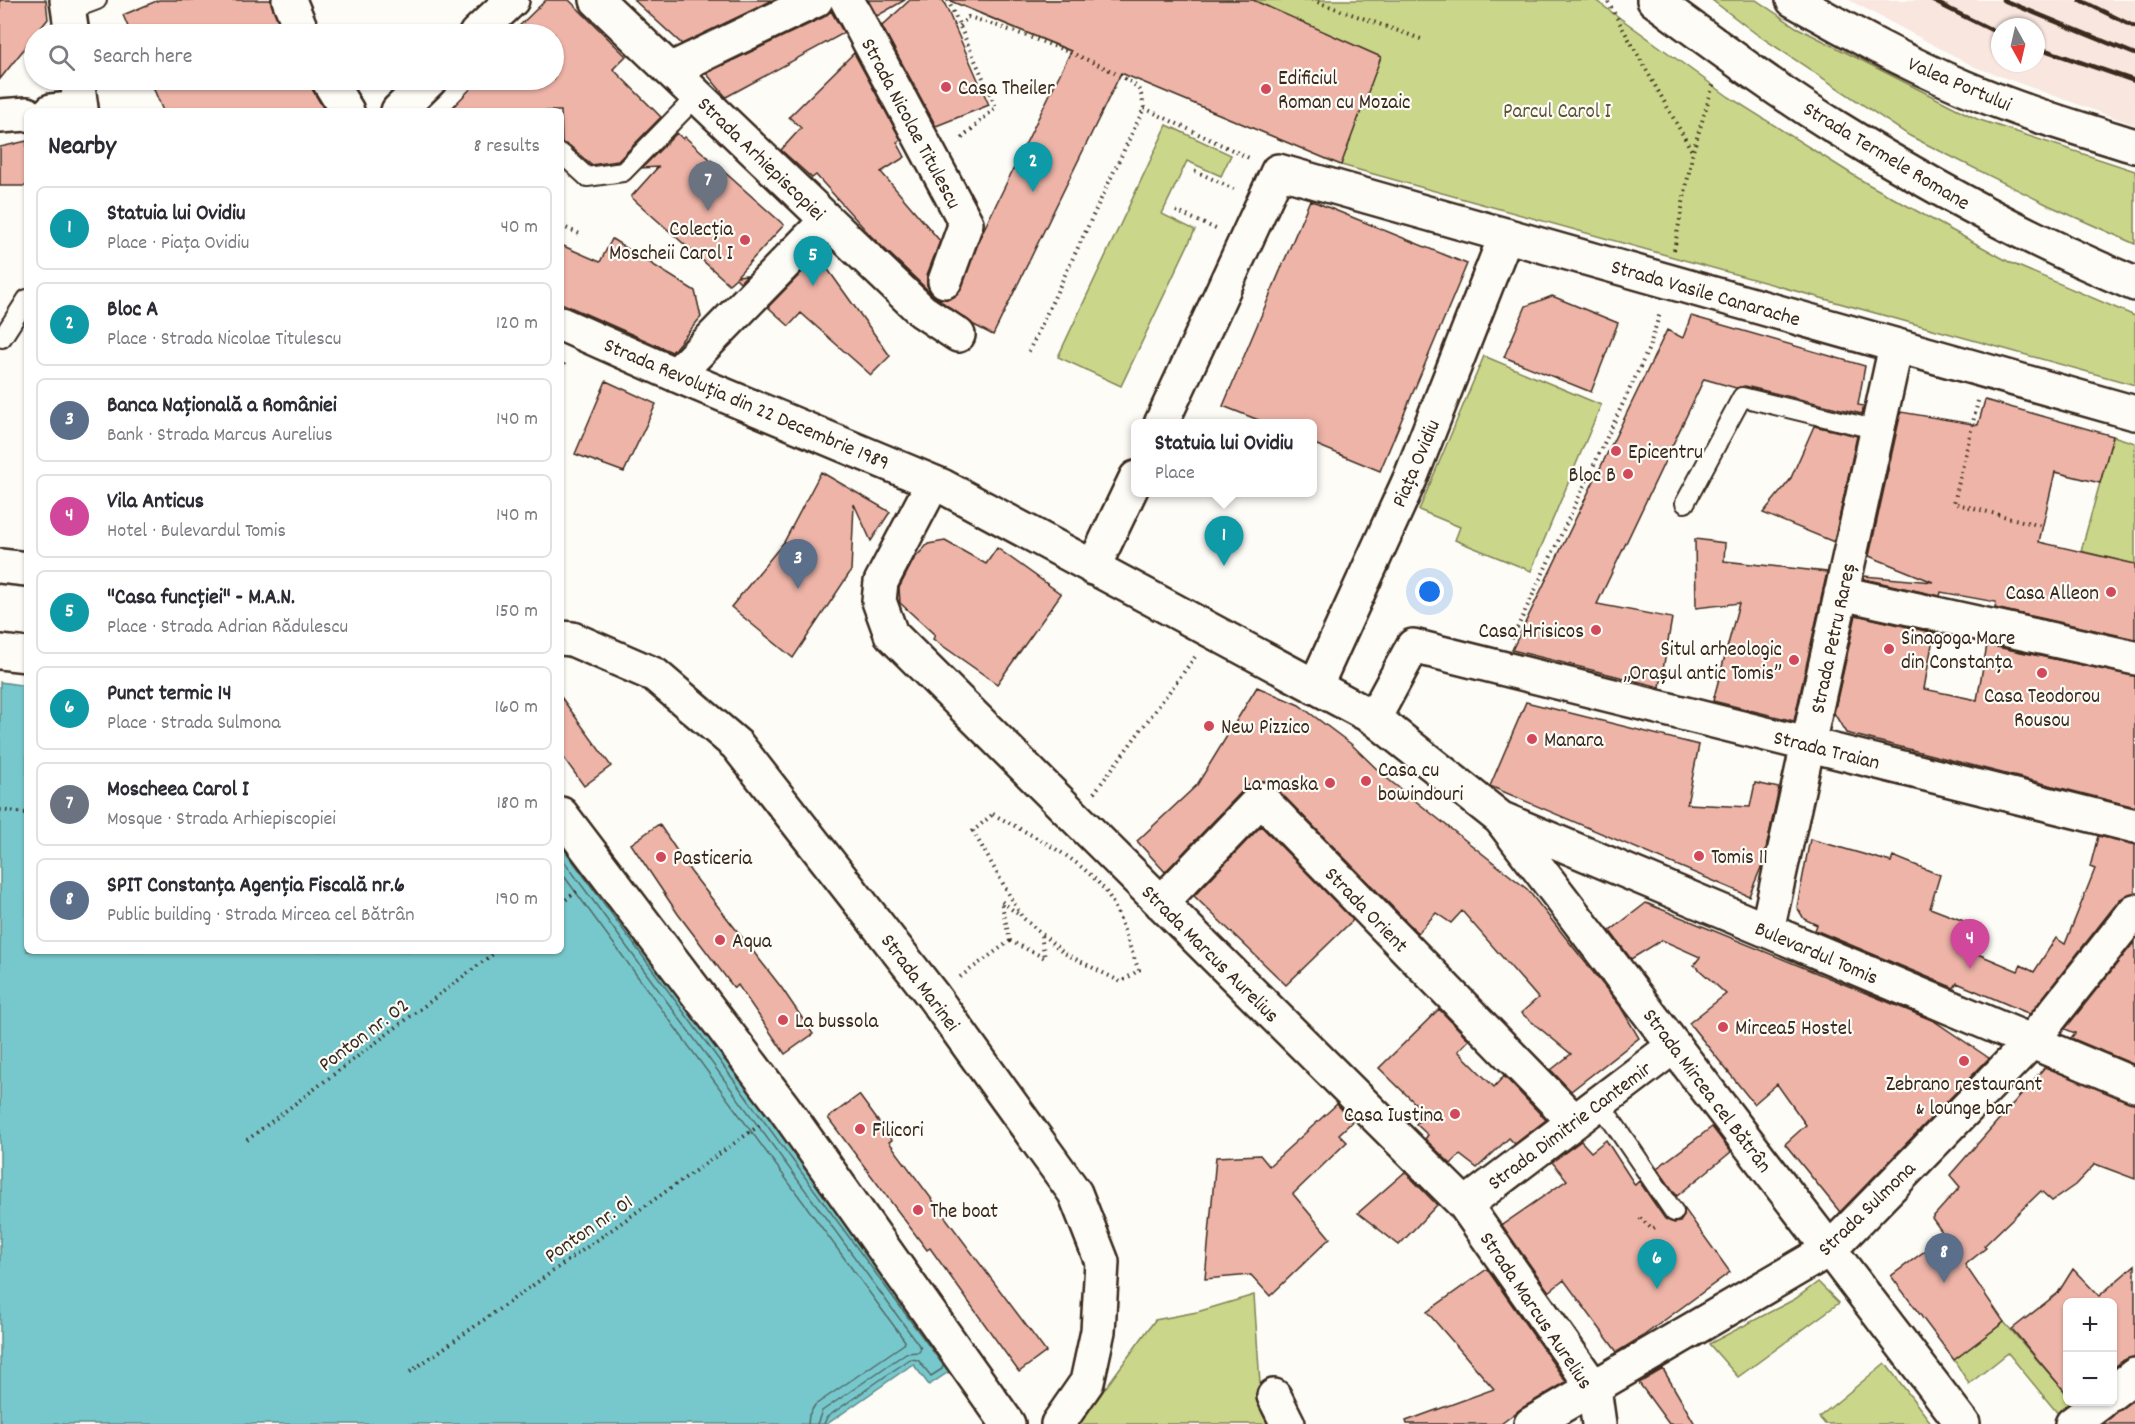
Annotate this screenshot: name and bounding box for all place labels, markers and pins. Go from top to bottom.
place label: Edificiul Roman cu Mozaic [1278,65,1410,119]
place label: Casa Theiler [958,75,1055,105]
marker: Casa Theiler [939,80,953,94]
marker: Edificiul Roman cu Mozaic [1259,82,1273,96]
pin: 2 [1014,142,1052,192]
pin: 7 [688,162,728,211]
place label: Colecția Moscheii Carol I [609,216,734,270]
marker: Colecția Moscheii Carol I [738,233,752,247]
pin: 5 [794,236,832,286]
place label: Epicentru [1628,439,1703,469]
marker: Epicentru [1609,444,1623,458]
place label: Bloc B [1568,462,1616,492]
marker: Bloc B [1621,467,1635,481]
pin: 1 [1204,516,1244,566]
pin: 3 [778,540,818,589]
place label: Casa Alleon [2006,580,2099,610]
marker: Casa Alleon [2104,585,2118,599]
place label: Casa Hrisicos [1479,618,1584,648]
marker: Casa Hrisicos [1589,623,1603,637]
place label: Sinagoga Mare din Constanța [1901,625,2015,679]
place label: Situl arheologic „Orașul antic Tomis” [1623,636,1782,690]
marker: Sinagoga Mare din Constanța [1882,642,1896,656]
marker: Situl arheologic „Orașul antic Tomis” [1787,653,1801,667]
marker: Casa Teodorou Rousou [2035,666,2049,680]
place label: Casa Teodorou Rousou [1984,683,2100,737]
place label: New Pizzico [1221,714,1310,744]
marker: New Pizzico [1202,719,1216,733]
place label: Manara [1544,727,1604,757]
marker: Manara [1525,732,1539,746]
place label: Casa cu bowindouri [1378,757,1464,811]
place label: La maska [1243,771,1319,801]
marker: Casa cu bowindouri [1359,774,1373,788]
marker: La maska [1323,776,1337,790]
place label: Tomis 11 [1711,844,1768,874]
place label: Pasticeria [673,845,753,875]
marker: Tomis 11 [1692,849,1706,863]
marker: Pasticeria [654,850,668,864]
pin: 4 [1950,920,1990,969]
place label: Aqua [732,928,773,958]
marker: Aqua [713,933,727,947]
place label: La bussola [795,1008,879,1038]
marker: La bussola [776,1013,790,1027]
place label: Mircea5 Hostel [1735,1015,1852,1045]
marker: Mircea5 Hostel [1716,1020,1730,1034]
marker: Zebrano restaurant & lounge bar [1957,1054,1971,1068]
place label: Zebrano restaurant & lounge bar [1886,1071,2043,1125]
place label: Casa Iustina [1344,1102,1444,1132]
marker: Casa Iustina [1448,1107,1462,1121]
place label: Filicori [872,1117,924,1147]
marker: Filicori [853,1122,867,1136]
place label: The boat [930,1198,998,1228]
marker: The boat [911,1203,925,1217]
pin: 8 [1924,1234,1964,1283]
pin: 6 [1638,1240,1676,1289]

